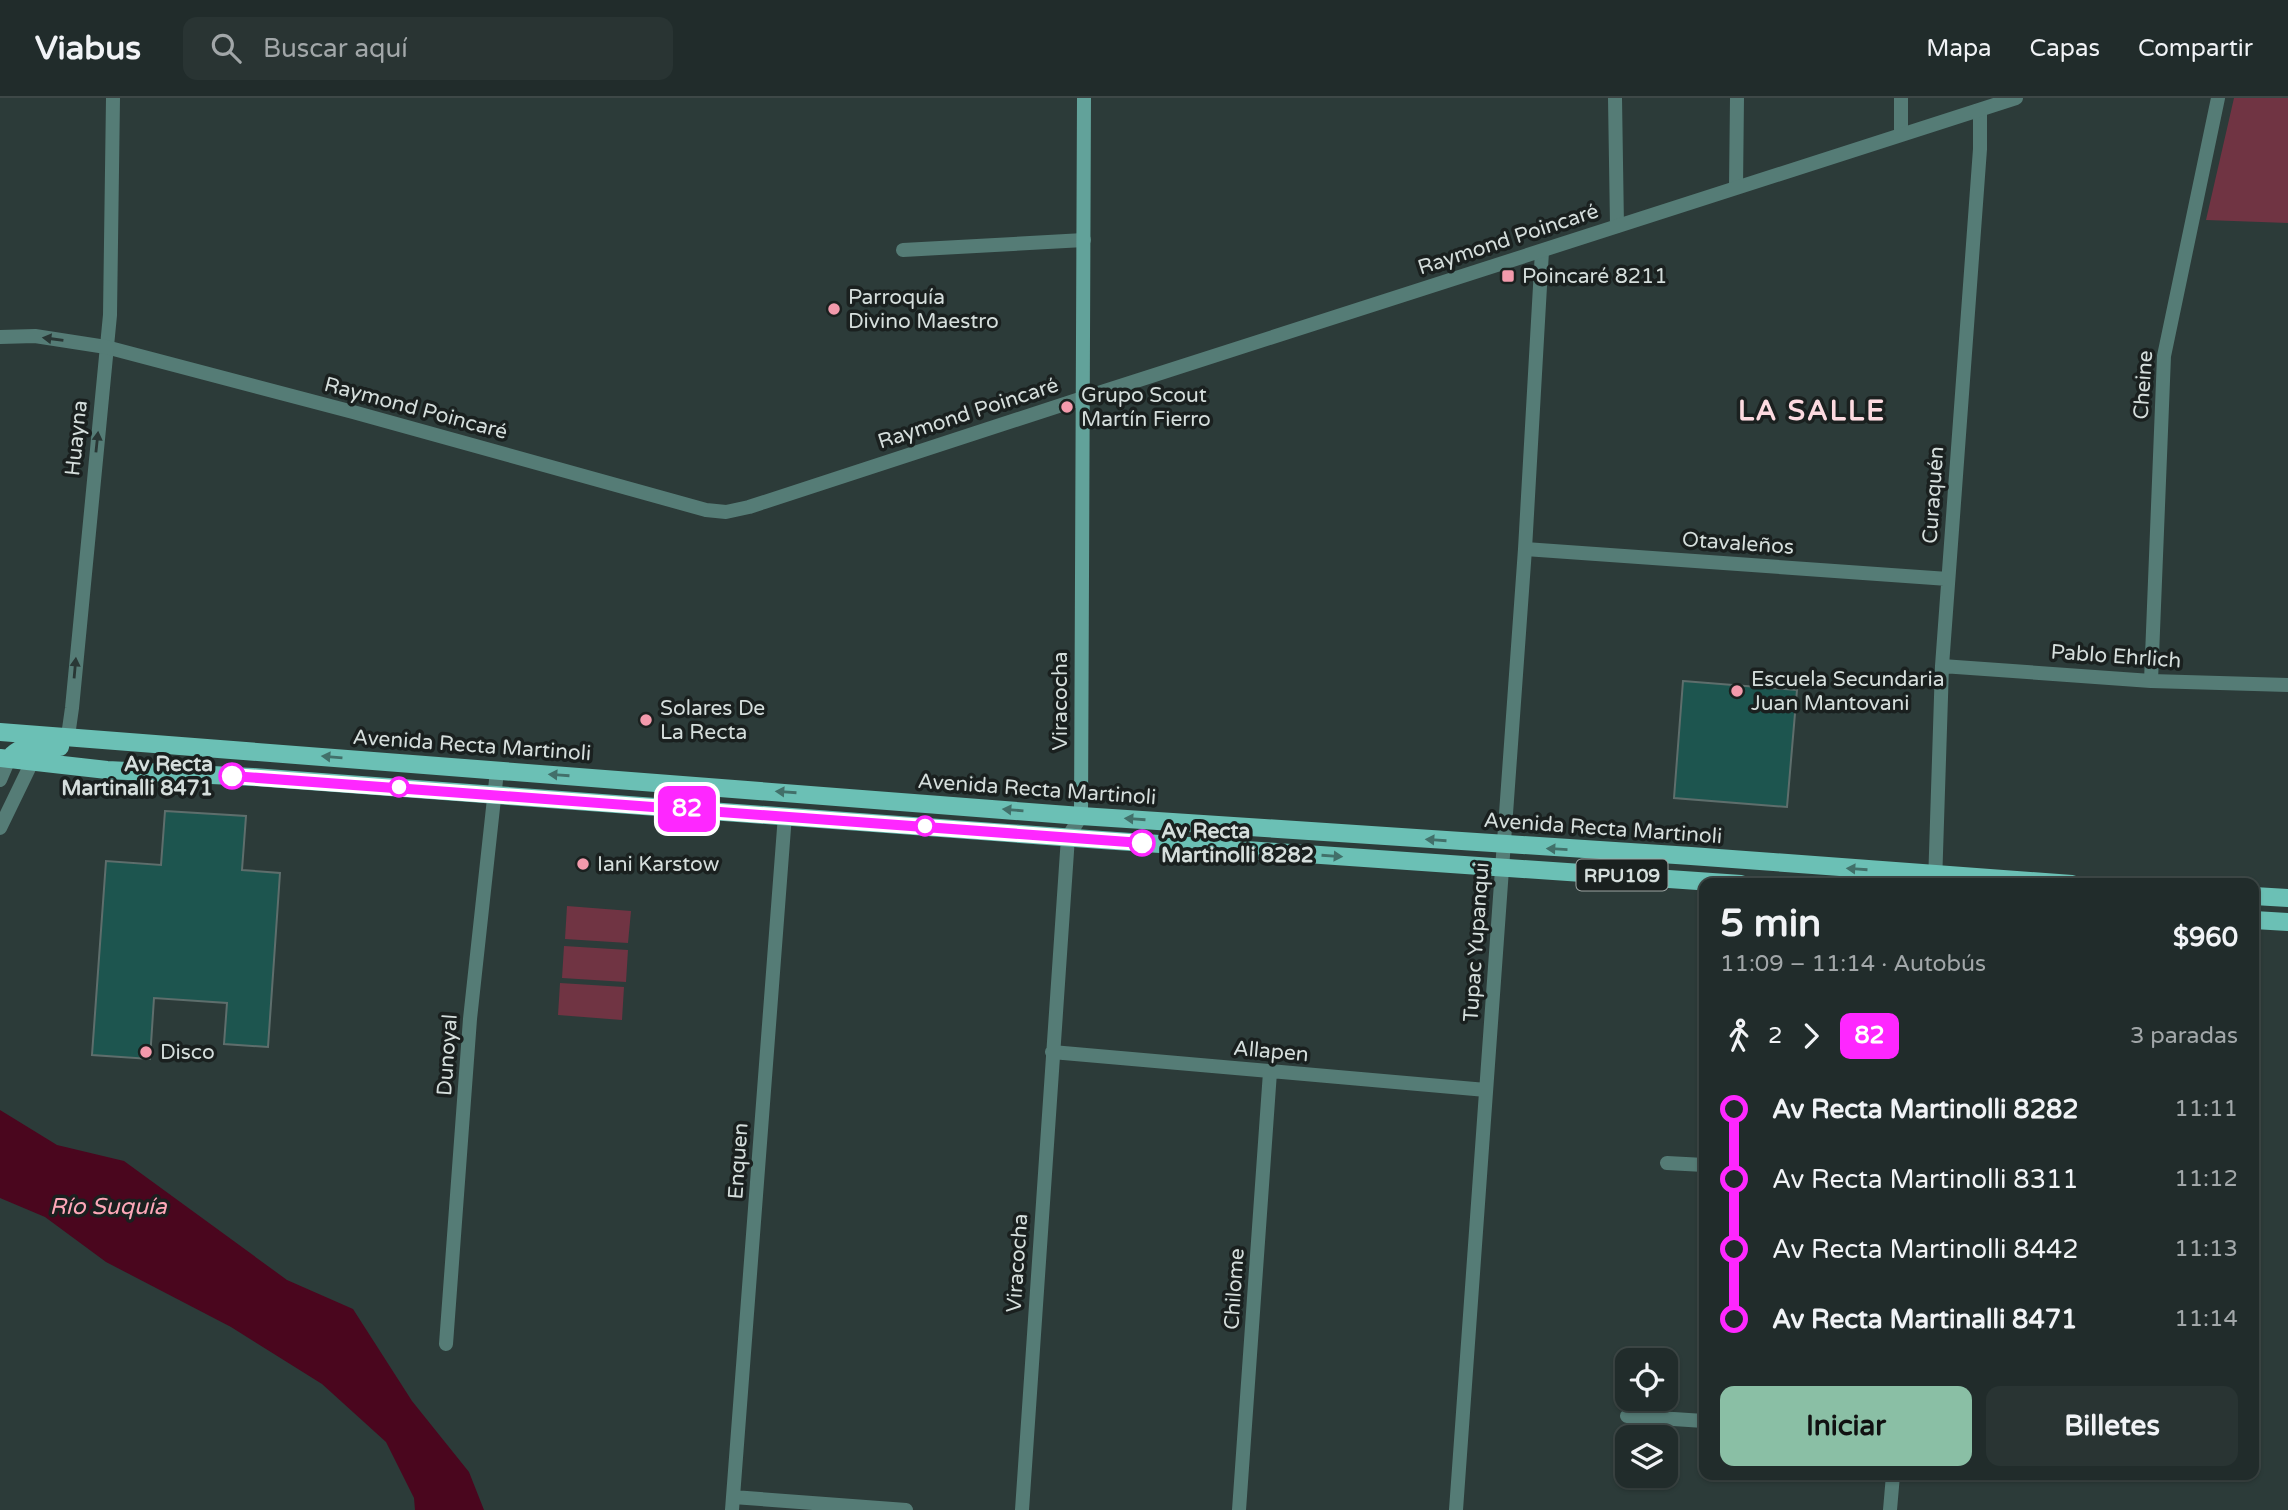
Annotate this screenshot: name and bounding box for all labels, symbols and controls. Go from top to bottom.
search box [183,17,673,80]
text: Viabus [35,29,141,68]
icon: search [207,29,245,67]
text: Buscar aquí [263,33,408,64]
text: Mapa [1926,34,1992,63]
text: Capas [2030,34,2100,63]
text: Compartir [2138,34,2253,63]
street label: Raymond Poincaré [1415,198,1602,281]
place label: Poincaré 8211 [1522,264,1667,289]
marker: Poincaré 8211 [1500,268,1516,284]
place label: Parroquía Divino Maestro [848,285,999,334]
marker: Parroquía Divino Maestro [826,301,842,317]
one-way arrow [42,333,64,344]
street label: Cheine [2129,350,2158,420]
street label: Raymond Poincaré [322,372,510,445]
street label: Raymond Poincaré [875,372,1062,455]
place label: Grupo Scout Martín Fierro [1081,383,1211,432]
district label: LA SALLE [1738,394,1886,428]
street label: Huayna [60,399,93,477]
marker: Grupo Scout Martín Fierro [1059,399,1075,415]
one-way arrow [92,430,103,452]
street label: Curaquén [1918,445,1949,545]
street label: Otavaleños [1681,527,1795,560]
street label: Pablo Ehrlich [2050,639,2182,674]
street label: Viracocha [1048,651,1073,751]
one-way arrow [70,657,81,679]
place label: Escuela Secundaria Juan Mantovani [1751,667,1944,716]
marker: Escuela Secundaria Juan Mantovani [1729,683,1745,699]
place label: Solares De La Recta [660,696,765,745]
marker: Solares De La Recta [638,712,654,728]
street label: Avenida Recta Martinoli [352,725,592,766]
one-way arrow [321,751,343,762]
place label: Av Recta Martinalli 8471 [61,752,213,801]
marker: Av Recta Martinalli 8471 [219,763,245,789]
one-way arrow [548,769,570,780]
street label: Avenida Recta Martinoli [917,769,1157,810]
unlabelled marker [389,777,409,797]
line badge: 82 [656,786,718,832]
one-way arrow [775,786,797,797]
text: 82 [672,794,702,823]
one-way arrow [1001,804,1023,815]
street label: Avenida Recta Martinoli [1483,808,1723,849]
one-way arrow [1124,813,1146,824]
unlabelled marker [915,816,935,836]
place label: Av Recta Martinolli 8282 [1161,819,1314,868]
marker: Av Recta Martinolli 8282 [1129,830,1155,856]
one-way arrow [1424,834,1446,845]
one-way arrow [1546,843,1568,854]
one-way arrow [1321,850,1343,861]
place label: Iani Karstow [597,852,720,877]
marker: Iani Karstow [575,856,591,872]
road number: RPU109 [1576,860,1668,890]
street label: Tupac Yupanqui [1458,861,1495,1023]
one-way arrow [1846,863,1868,874]
text: 5 min [1720,901,1821,947]
text: $960 [2173,922,2238,953]
text: 11:09 – 11:14 · Autobús [1720,950,1986,978]
street label: Dunoyal [432,1013,463,1097]
icon: walk [1720,1017,1758,1055]
icon: forward [1792,1017,1830,1055]
text: 82 [1854,1021,1885,1050]
text: 2 [1768,1022,1782,1050]
text: 3 paradas [2130,1022,2238,1050]
street label: Allapen [1232,1036,1310,1067]
place label: Disco [160,1040,215,1065]
marker: Disco [138,1044,154,1060]
text: Av Recta Martinolli 8282 [1772,1094,2079,1125]
text: 11:11 [2174,1095,2238,1123]
street label: Enquen [723,1122,754,1200]
text: Av Recta Martinolli 8311 [1772,1164,2079,1195]
text: 11:12 [2174,1165,2238,1193]
water label: Río Suquía [49,1193,168,1221]
street label: Viracocha [1002,1213,1033,1313]
text: Av Recta Martinolli 8442 [1772,1234,2079,1265]
text: 11:13 [2174,1235,2238,1263]
street label: Chilome [1219,1247,1250,1331]
text: Av Recta Martinalli 8471 [1772,1304,2077,1335]
text: 11:14 [2174,1305,2238,1333]
map controls [1615,1348,1678,1488]
button: locate [1615,1348,1678,1411]
button: Iniciar [1720,1386,1972,1466]
button: Billetes [1986,1386,2238,1466]
button: layers [1615,1425,1678,1488]

